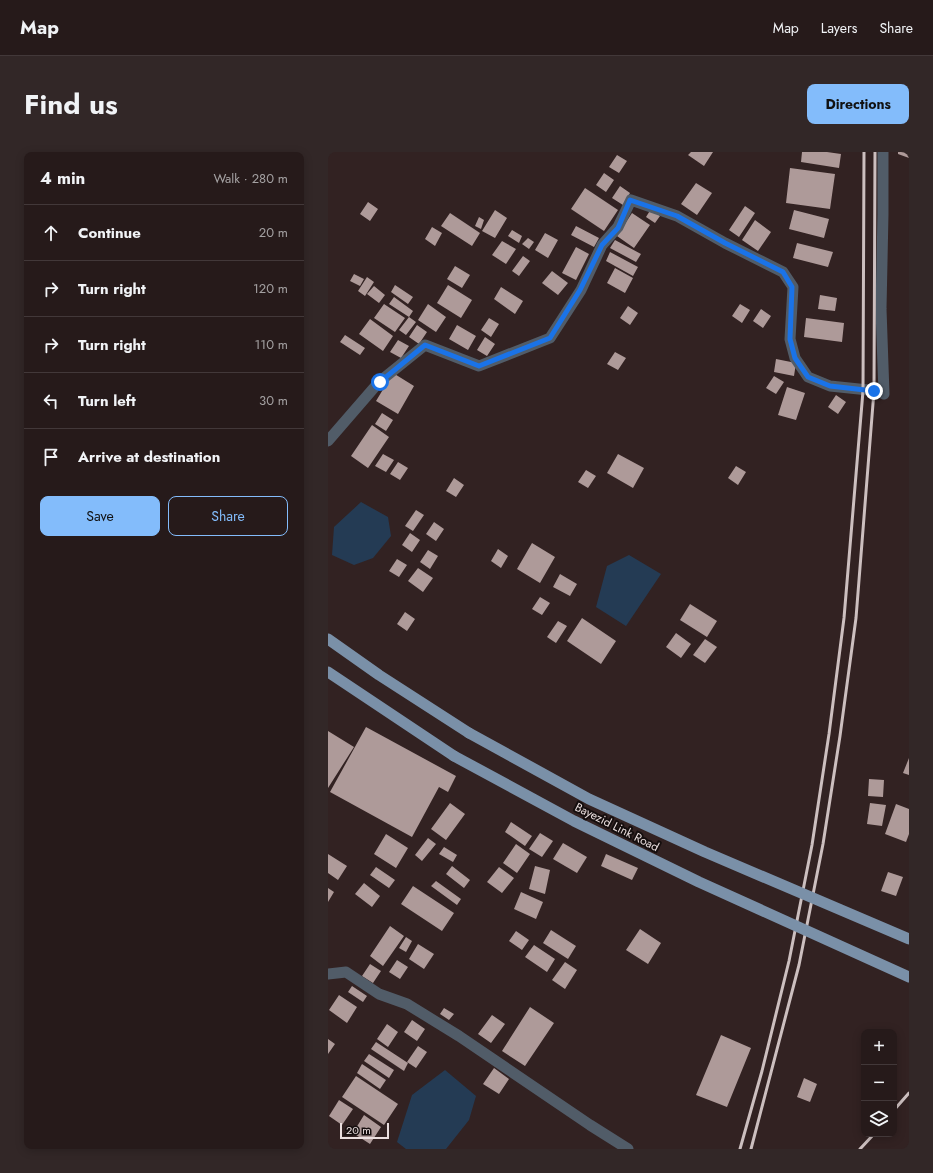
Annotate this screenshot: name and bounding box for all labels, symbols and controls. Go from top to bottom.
text: Map [20,14,59,41]
text: Map [773,18,799,38]
text: Layers [821,18,857,38]
text: Share [879,18,913,38]
text: Find us [24,84,118,125]
button: Directions [807,84,909,124]
text: 4 min [40,166,85,190]
text: Walk · 280 m [213,169,288,188]
icon: ahead [40,222,62,244]
text: Continue [78,222,141,244]
text: 20 m [259,223,288,242]
icon: right [40,278,62,300]
text: Turn right [78,278,146,300]
text: 120 m [253,279,288,298]
icon: right [40,334,62,356]
text: Turn right [78,334,146,356]
text: 110 m [254,335,288,354]
route start [371,373,389,391]
route end [865,382,883,400]
icon: left [40,390,62,412]
text: Turn left [78,390,136,412]
text: 30 m [259,391,288,410]
icon: arrive [40,446,62,468]
text: Arrive at destination [78,446,220,468]
button: Save [40,496,160,536]
button: Share [168,496,288,536]
street label: Bayezid Link Road [572,798,662,856]
map controls [861,1029,897,1137]
button: + [861,1029,897,1065]
button: − [861,1065,897,1101]
button: layers [861,1101,897,1137]
scale bar [340,1121,389,1140]
text: 20 m [346,1122,371,1138]

